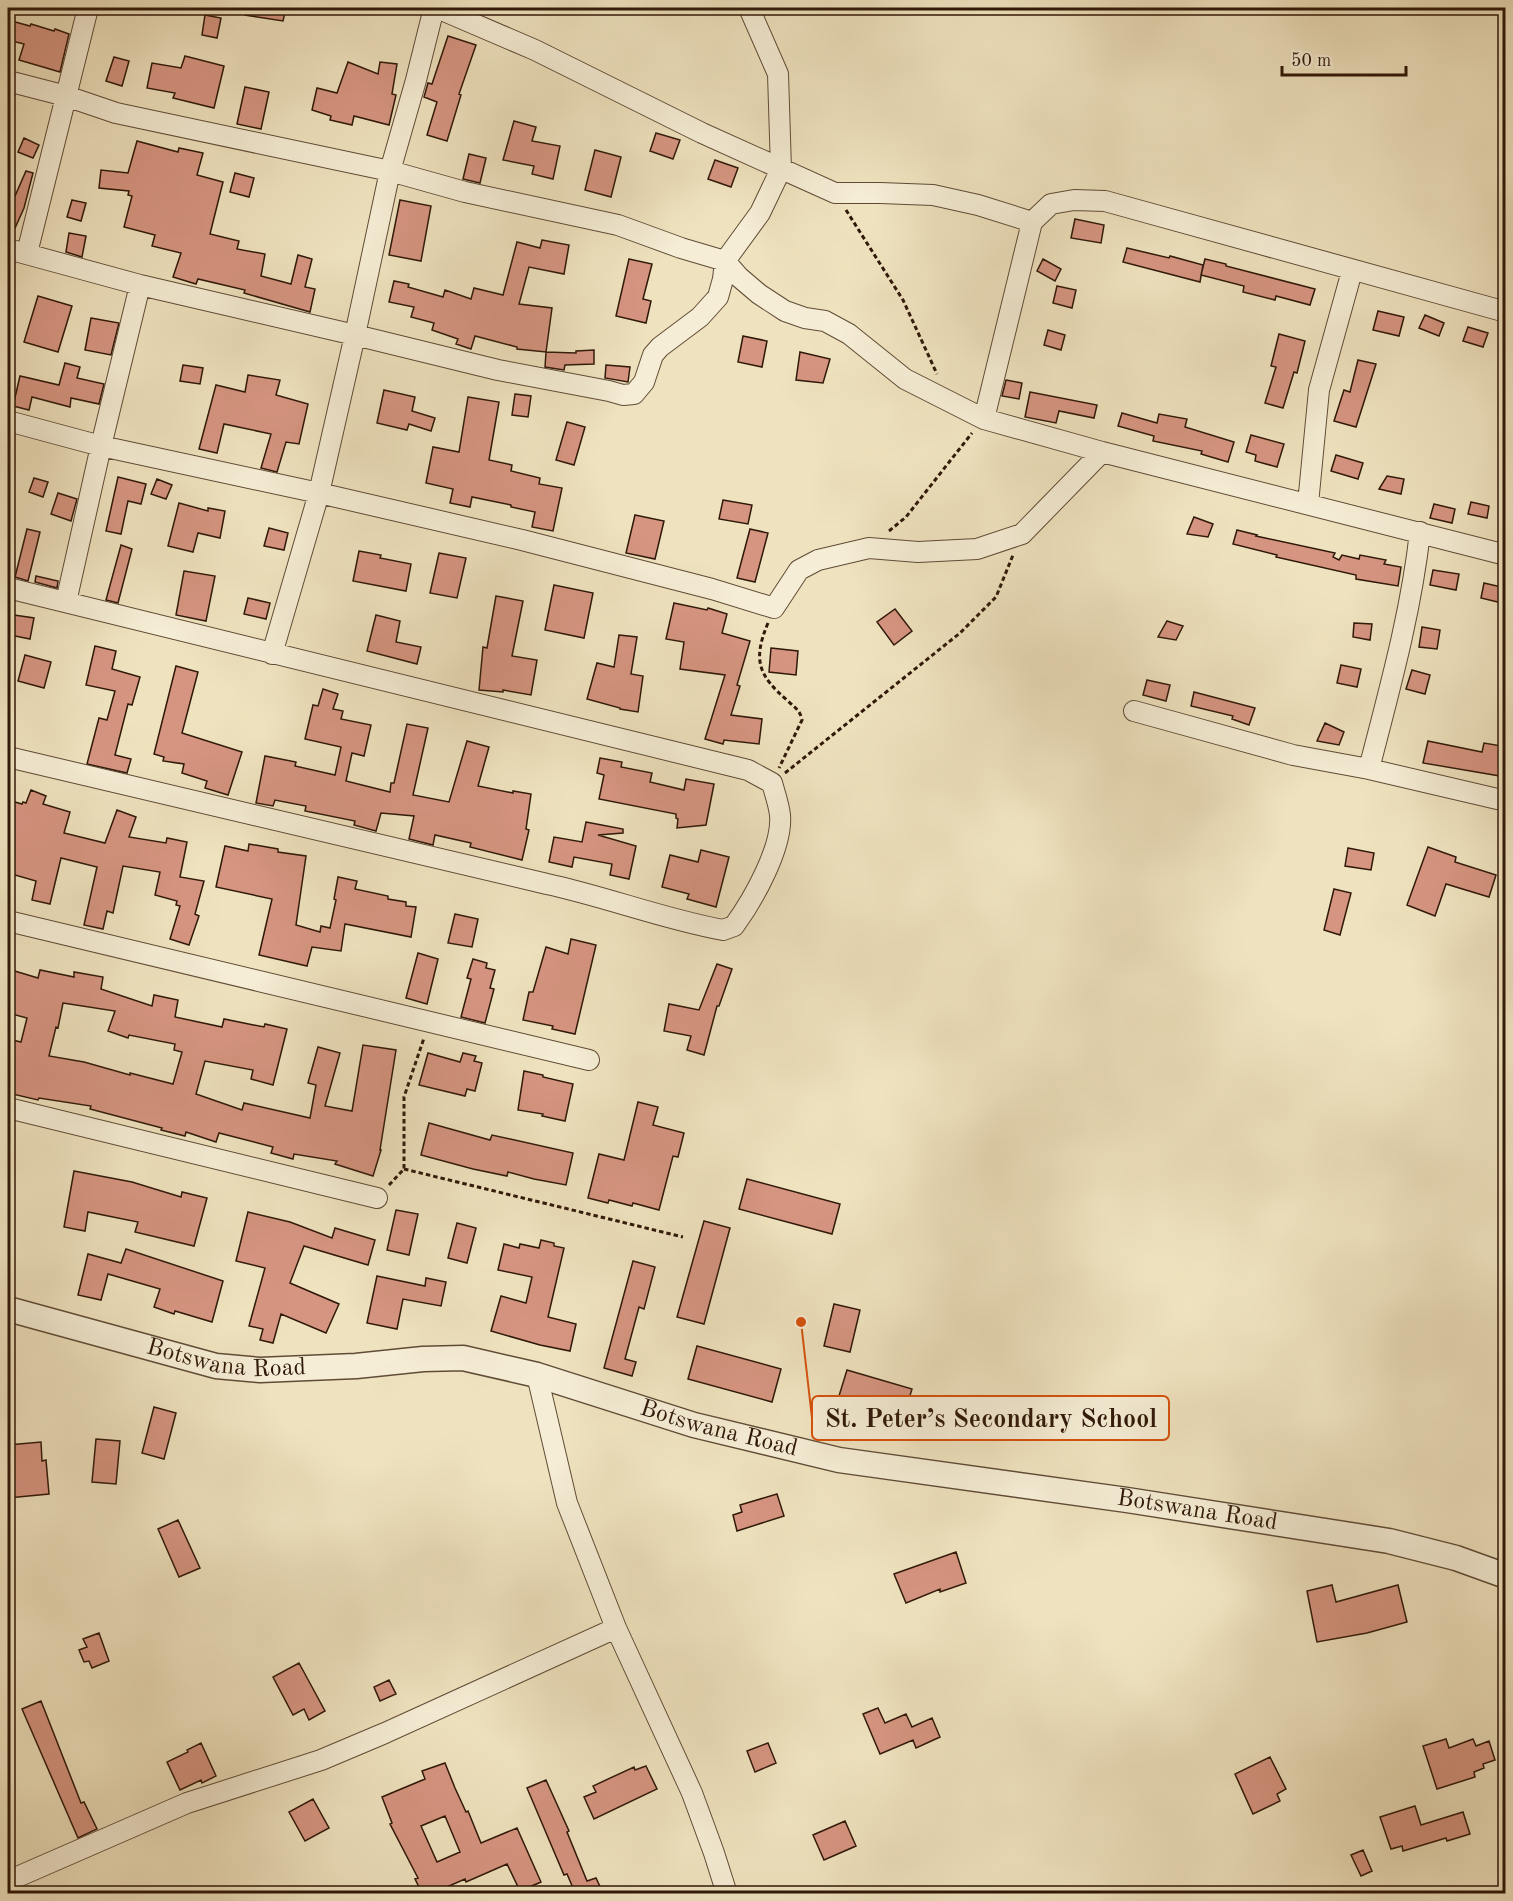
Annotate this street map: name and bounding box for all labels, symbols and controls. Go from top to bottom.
scale bar [1282,39,1406,77]
text: 50 m [1291,52,1331,70]
street label: Botswana Road [144,1335,307,1382]
callout: St. Peter’s Secondary School [812,1396,1169,1440]
street label: Botswana Road [637,1397,800,1462]
text: St. Peter’s Secondary School [825,1407,1157,1433]
street label: Botswana Road [1115,1487,1279,1535]

